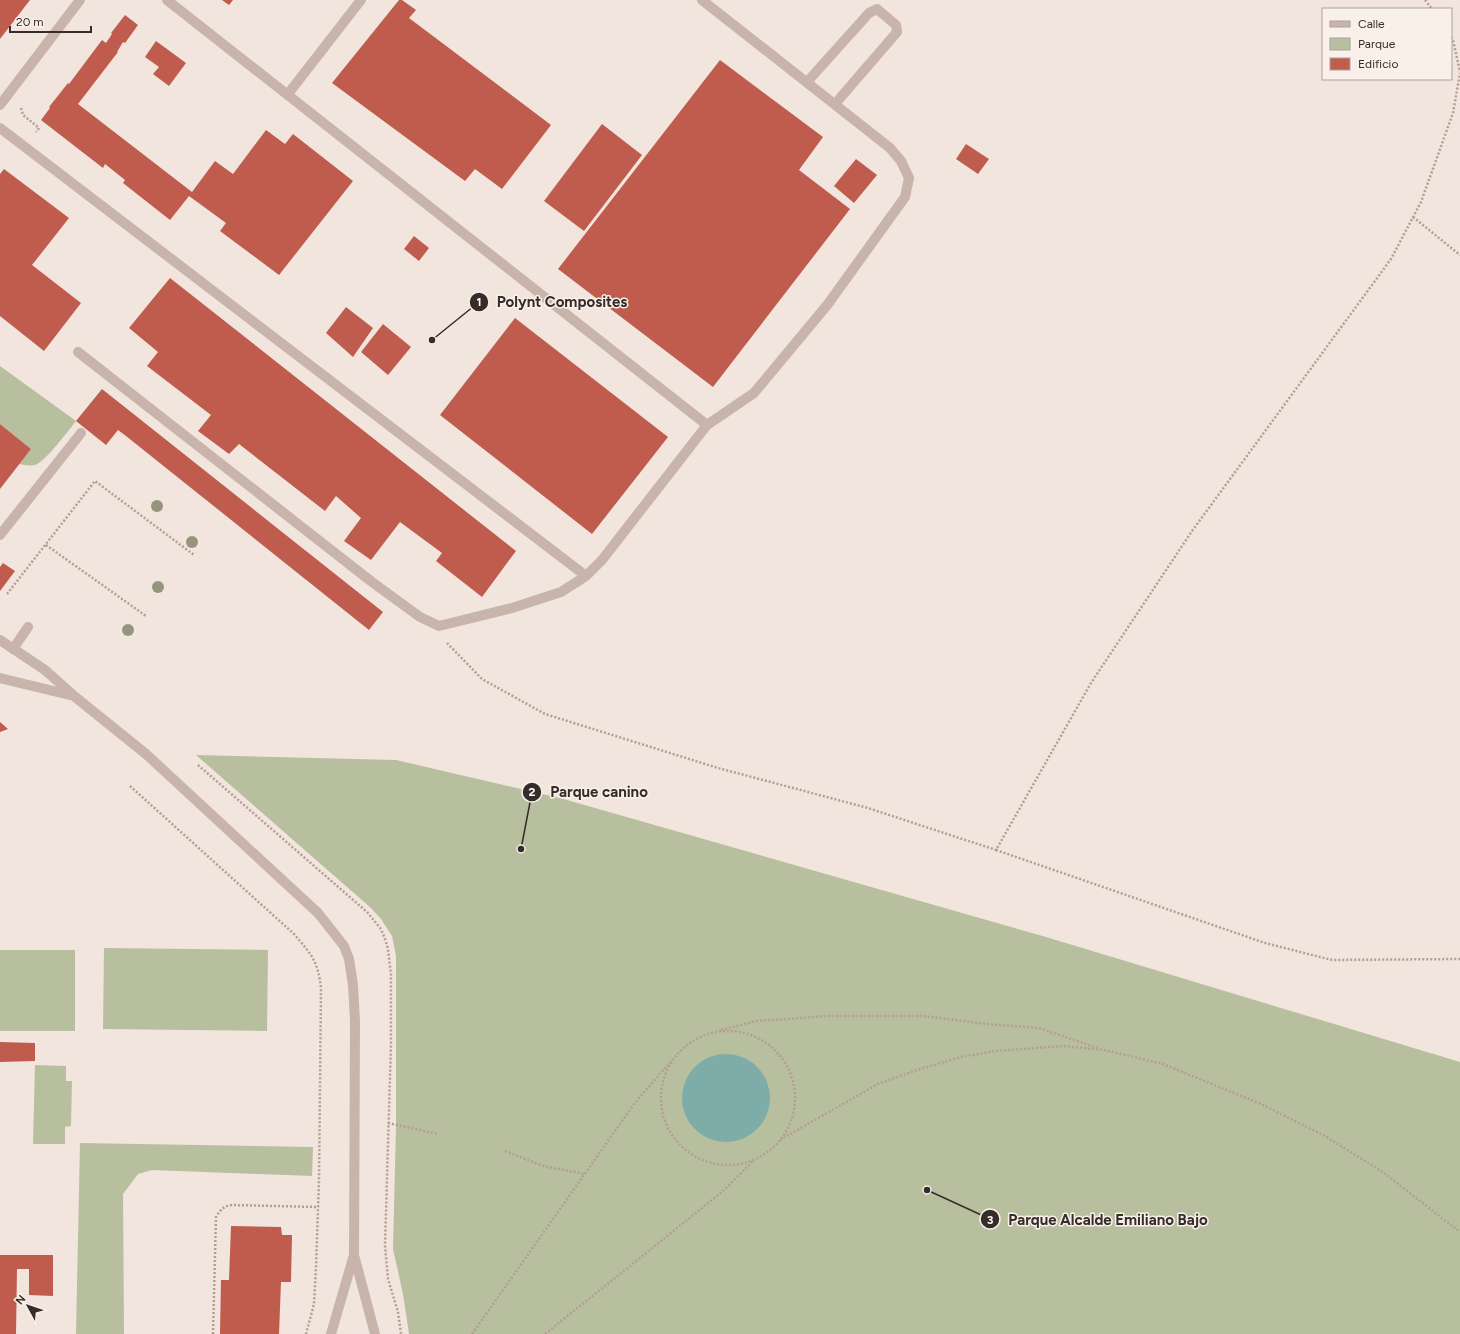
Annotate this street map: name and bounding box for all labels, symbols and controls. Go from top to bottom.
scale bar [10,8,91,34]
legend [1322,8,1452,80]
text: 20 m [16,15,44,29]
text: Calle [1358,17,1385,31]
text: Parque [1358,37,1396,51]
text: Edificio [1358,57,1398,71]
callout: Polynt Composites [469,289,635,316]
text: Polynt Composites [497,293,627,311]
text: 1 [476,295,482,309]
callout: Parque canino [522,778,655,805]
text: Parque canino [550,783,648,801]
text: 2 [529,785,536,799]
callout: Parque Alcalde Emiliano Bajo [980,1206,1216,1233]
text: Parque Alcalde Emiliano Bajo [1008,1211,1208,1229]
text: 3 [987,1213,994,1227]
north arrow [8,1286,48,1326]
text: N [13,1292,28,1307]

